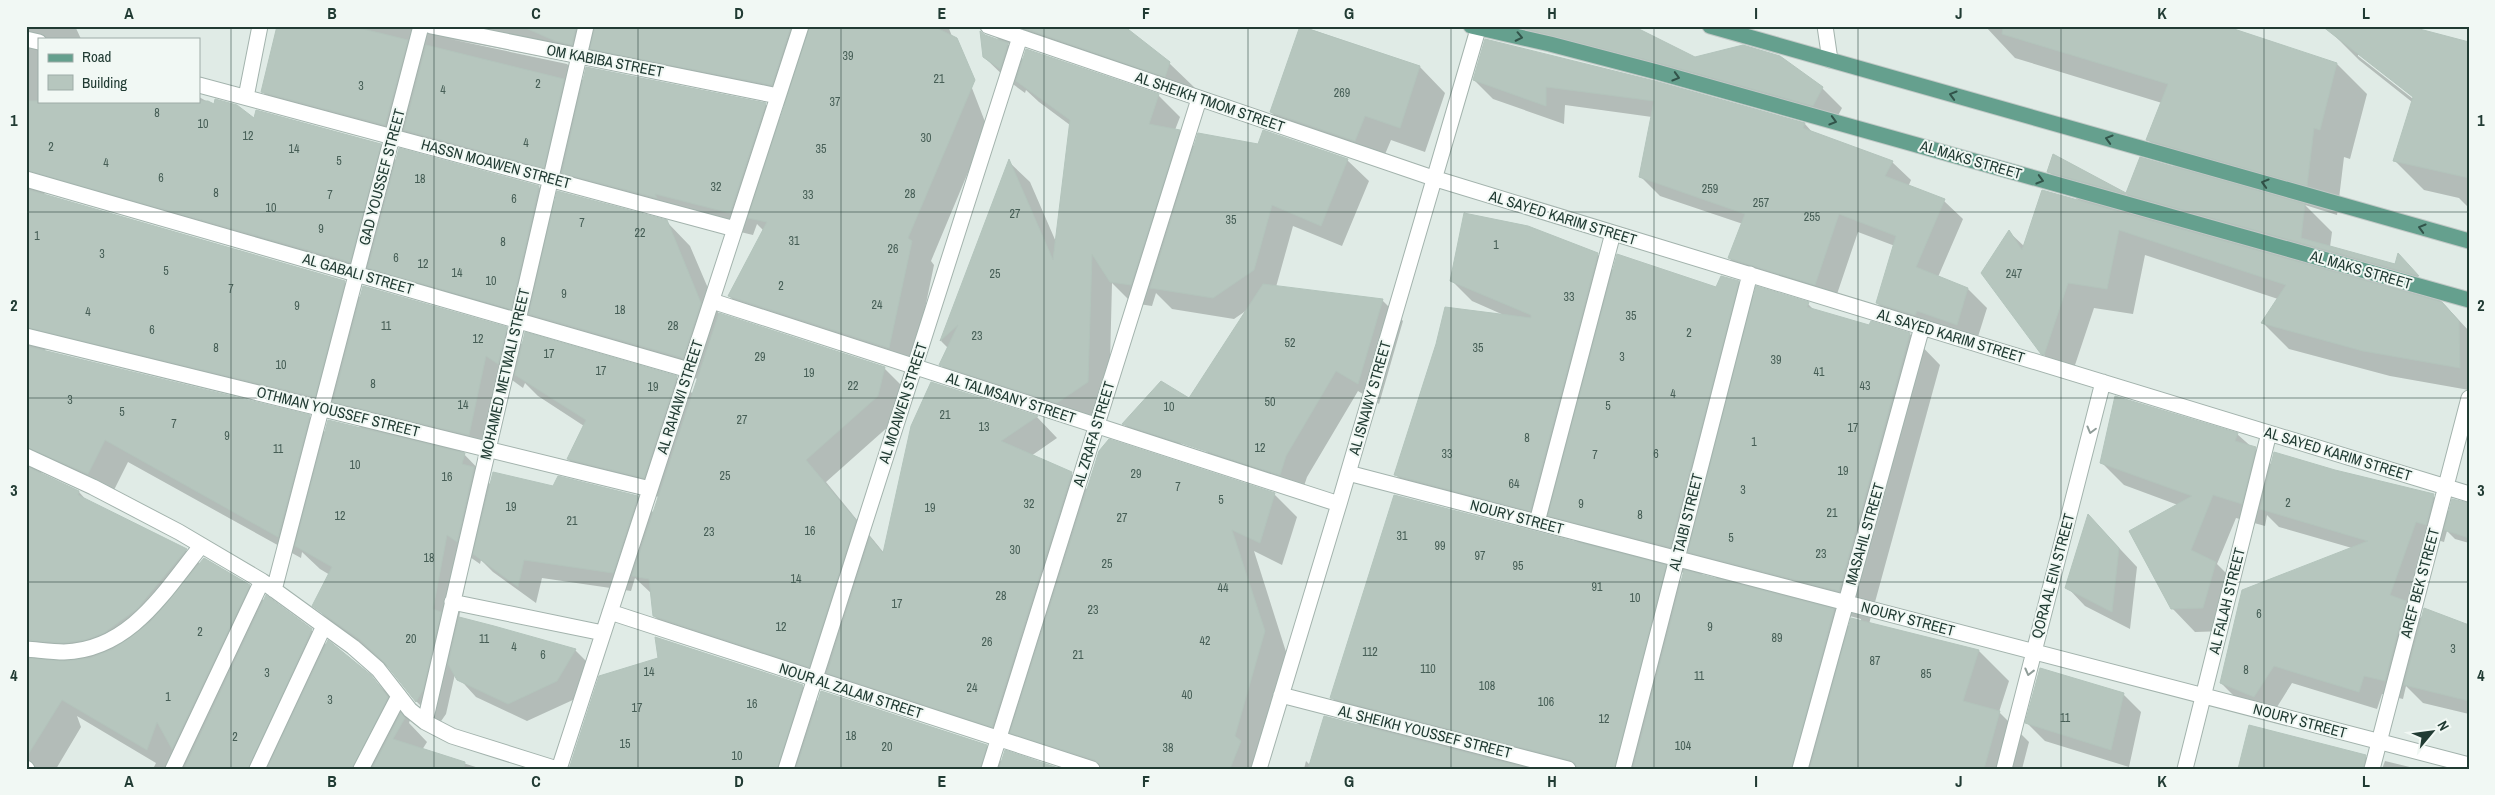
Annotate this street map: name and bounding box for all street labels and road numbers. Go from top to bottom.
street label: OM KABIBA STREET [545,39,666,82]
street label: AL SHEIKH TMOM STREET [1132,66,1288,137]
street label: GAD YOUSSEF STREET [353,106,410,247]
street label: HASSN MOAWEN STREET [419,133,574,194]
street label: AL MAKS STREET [1917,135,2025,184]
street label: AL SAYED KARIM STREET [1486,185,1640,250]
street label: AL MAKS STREET [2307,245,2415,294]
street label: AL GABALI STREET [299,247,416,300]
street label: MOHAMED METWALI STREET [475,286,535,462]
street label: AL SAYED KARIM STREET [1874,303,2028,368]
street label: AL RAHAWI STREET [651,337,708,457]
street label: AL ISNAWY STREET [1343,338,1396,458]
street label: AL MOAWEN STREET [873,339,932,467]
street label: AL TALMSANY STREET [943,366,1079,429]
street label: AL ZRAFA STREET [1067,378,1120,490]
street label: OTHMAN YOUSSEF STREET [254,381,422,442]
street label: AL SAYED KARIM STREET [2261,421,2415,486]
street label: AL TAIBI STREET [1663,471,1708,574]
street label: MASAHIL STREET [1840,480,1889,587]
street label: NOURY STREET [1468,494,1567,539]
street label: QORA AL EIN STREET [2026,511,2079,641]
street label: AREF BEK STREET [2395,525,2444,641]
street label: AL FALAH STREET [2203,545,2250,657]
street label: NOURY STREET [1859,596,1958,641]
street label: NOUR AL ZALAM STREET [777,657,926,724]
street label: NOURY STREET [2251,698,2350,743]
street label: AL SHEIKH YOUSSEF STREET [1335,700,1514,763]

